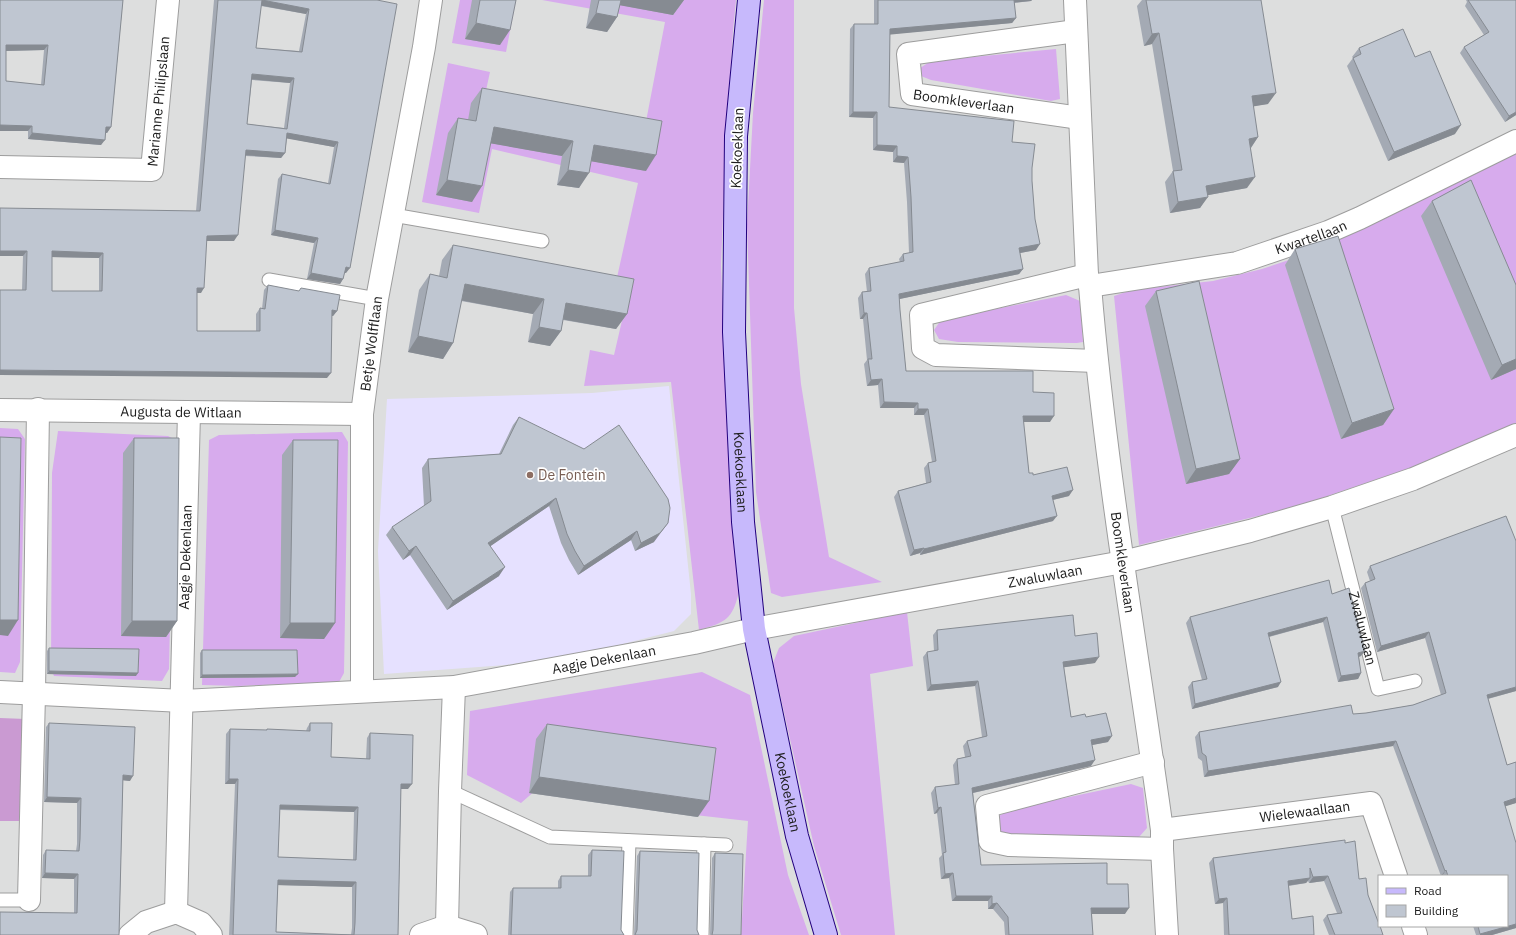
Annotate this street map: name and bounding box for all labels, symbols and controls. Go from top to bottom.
street label: Marianne Philipslaan [143,35,174,167]
street label: Boomkleverlaan [912,85,1016,118]
street label: Koekoeklaan [727,107,747,189]
street label: Kwartellaan [1273,216,1350,258]
street label: Betje Wolfflaan [356,295,386,392]
street label: Augusta de Witlaan [120,402,242,422]
street label: Koekoeklaan [730,431,752,513]
place label: De Fontein [538,466,606,484]
marker: De Fontein [525,470,535,480]
street label: Aagje Dekenlaan [175,504,196,610]
street label: Boomkleverlaan [1107,511,1139,614]
street label: Zwaluwlaan [1006,561,1084,592]
street label: Zwaluwlaan [1345,589,1381,667]
street label: Aagje Dekenlaan [551,641,657,678]
street label: Koekoeklaan [771,751,805,834]
street label: Wielewaallaan [1258,797,1351,826]
legend [1378,875,1508,927]
text: Road [1414,883,1442,898]
text: Building [1414,903,1459,918]

